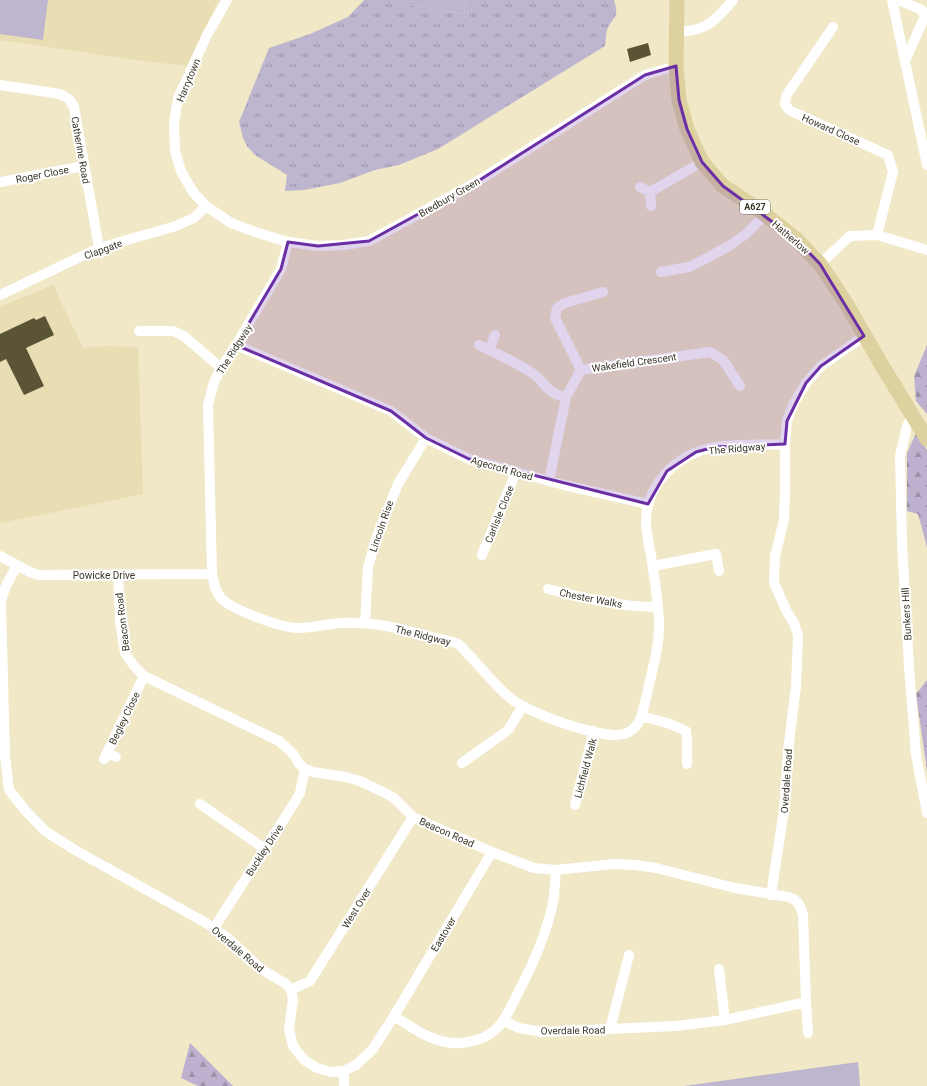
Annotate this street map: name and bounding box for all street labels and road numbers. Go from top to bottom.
street label: Harrytown [174,57,203,104]
street label: Howard Close [800,112,862,147]
street label: Catherine Road [69,116,92,185]
street label: Roger Close [15,164,70,185]
street label: Bredbury Green [417,176,482,219]
road number: A627 [740,200,770,214]
street label: Hatherlow [770,218,812,257]
street label: Clapgate [83,238,124,261]
street label: The Ridgway [215,322,254,376]
street label: Wakefield Crescent [591,351,677,374]
street label: The Ridgway [708,441,766,456]
street label: Agecroft Road [470,454,534,483]
street label: Carlisle Close [483,484,516,544]
street label: Lincoln Rise [368,499,395,553]
street label: Powicke Drive [73,570,135,581]
street label: Chester Walks [559,587,623,610]
street label: Bunkers Hill [900,587,913,641]
street label: Beacon Road [113,592,132,652]
street label: The Ridgway [394,623,452,648]
street label: Begley Close [107,690,142,746]
street label: Lichfield Walk [572,736,599,799]
street label: Overdale Road [779,748,794,814]
street label: Beacon Road [418,815,476,849]
street label: Buckley Drive [244,822,285,878]
street label: West Over [340,886,373,930]
street label: Eastover [429,914,458,954]
street label: Overdale Road [209,924,266,974]
street label: Overdale Road [541,1024,605,1037]

